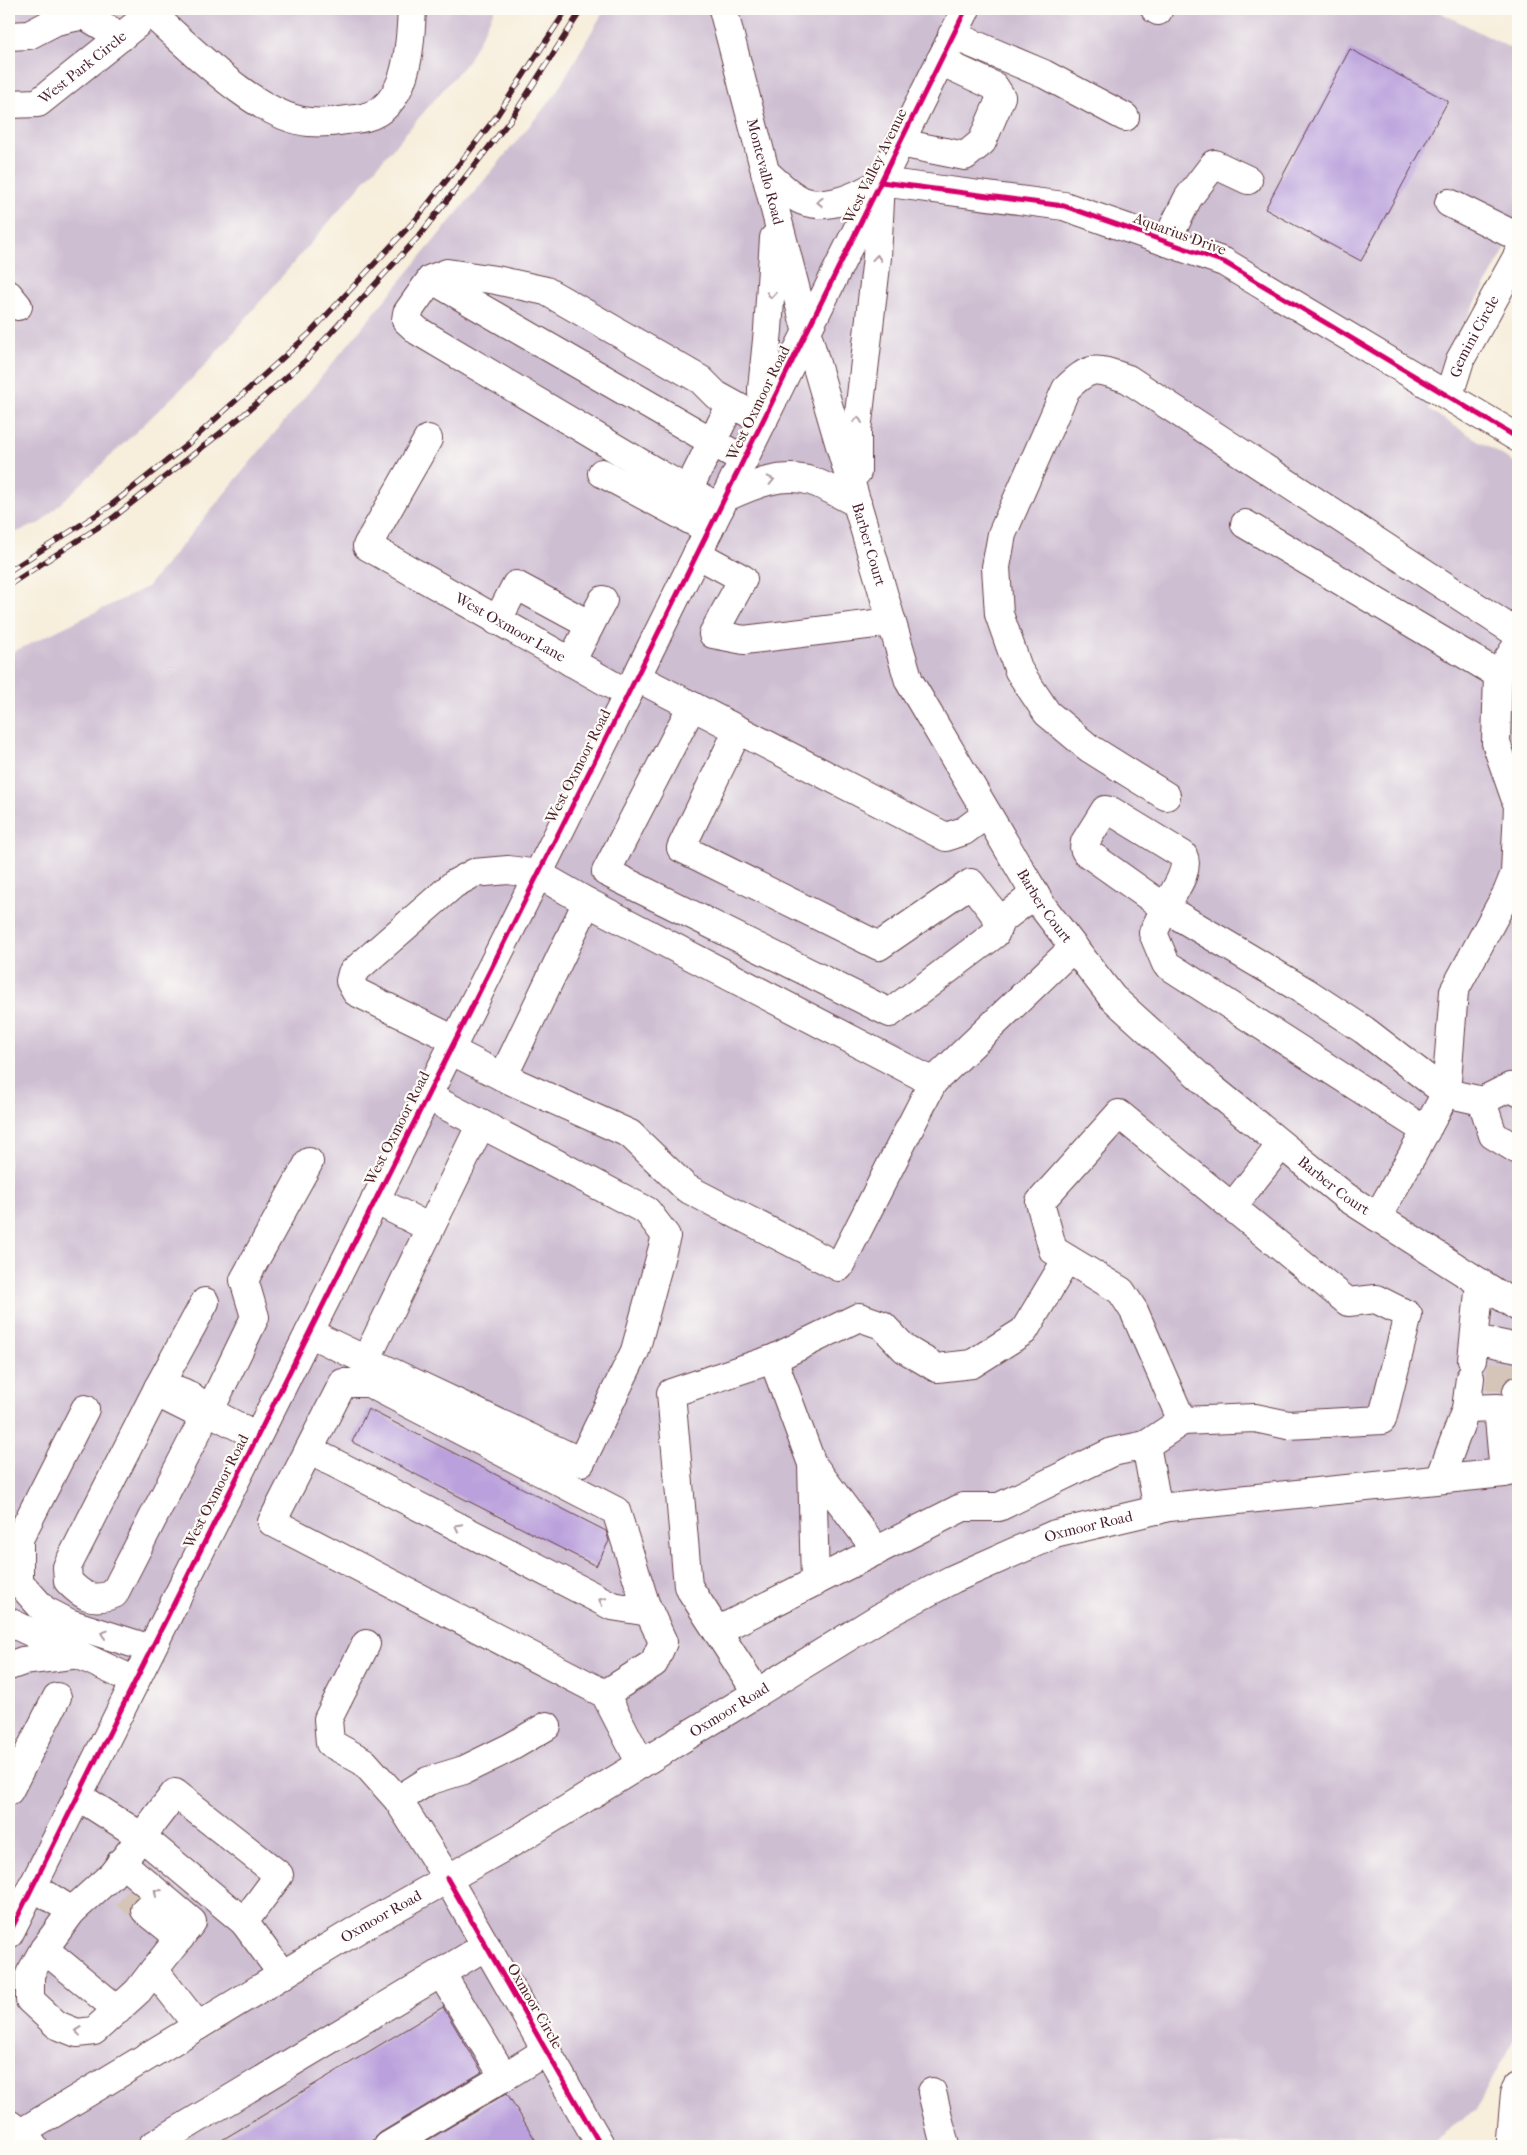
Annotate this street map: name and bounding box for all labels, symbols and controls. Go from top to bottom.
street label: West Park Circle [34,27,130,109]
street label: West Valley Avenue [839,105,911,227]
street label: Montevallo Road [743,117,788,227]
one-way arrow [815,197,823,208]
street label: Aquarius Drive [1130,209,1229,259]
one-way arrow [871,254,882,262]
one-way arrow [765,291,776,299]
street label: Gemini Circle [1446,292,1503,380]
street label: West Oxmoor Road [722,342,794,464]
one-way arrow [852,415,863,423]
one-way arrow [767,475,776,486]
street label: Barber Court [848,501,890,589]
street label: West Oxmoor Lane [451,588,569,666]
street label: West Oxmoor Road [541,705,615,827]
street label: Barber Court [1013,866,1076,947]
street label: West Oxmoor Road [360,1067,434,1189]
street label: Barber Court [1294,1153,1374,1219]
street label: West Oxmoor Road [179,1430,253,1552]
street label: Oxmoor Road [1041,1507,1135,1547]
one-way arrow [454,1523,463,1533]
one-way arrow [598,1597,607,1607]
one-way arrow [101,1630,109,1640]
street label: Oxmoor Road [686,1678,773,1741]
street label: Oxmoor Road [337,1886,425,1947]
one-way arrow [153,1889,162,1898]
street label: Oxmoor Circle [503,1960,567,2052]
one-way arrow [73,2026,81,2037]

